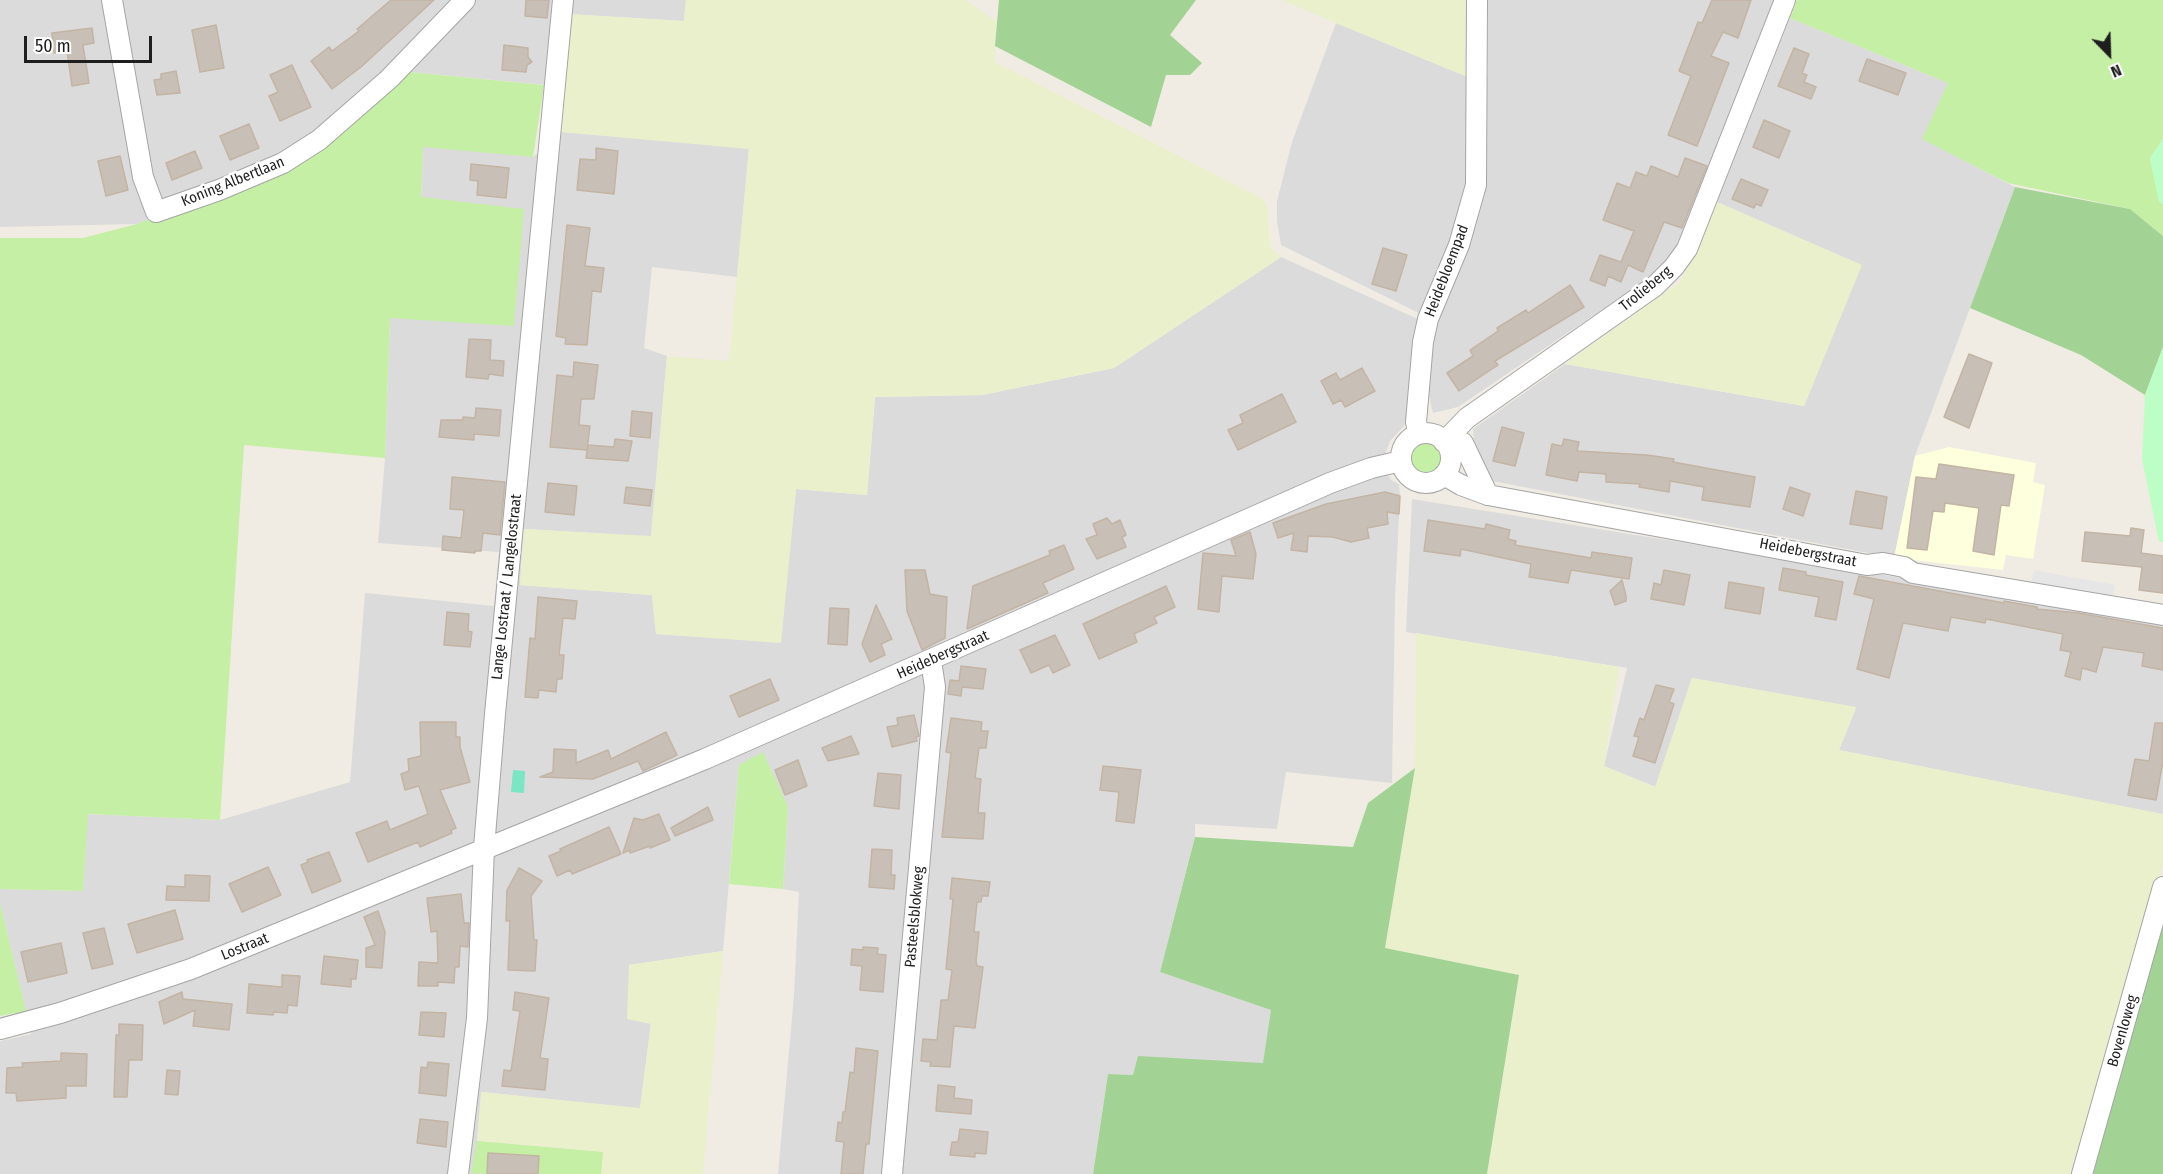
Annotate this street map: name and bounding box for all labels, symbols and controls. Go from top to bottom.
scale bar [27,24,154,62]
north arrow [2079,24,2139,84]
text: 50 m [35,35,71,57]
text: N [2108,60,2124,82]
street label: Koning Albertlaan [179,153,287,211]
street label: Heidebloempad [1421,222,1473,320]
street label: Trolieberg [1616,263,1676,315]
street label: Lange Lostraat / Langelostraat [488,493,526,681]
street label: Heidebergstraat [1758,535,1858,571]
street label: Heidebergstraat [894,627,992,683]
street label: Pasteelsblokweg [902,866,928,968]
street label: Lostraat [219,929,271,965]
street label: Bovenloweg [2104,993,2142,1069]

